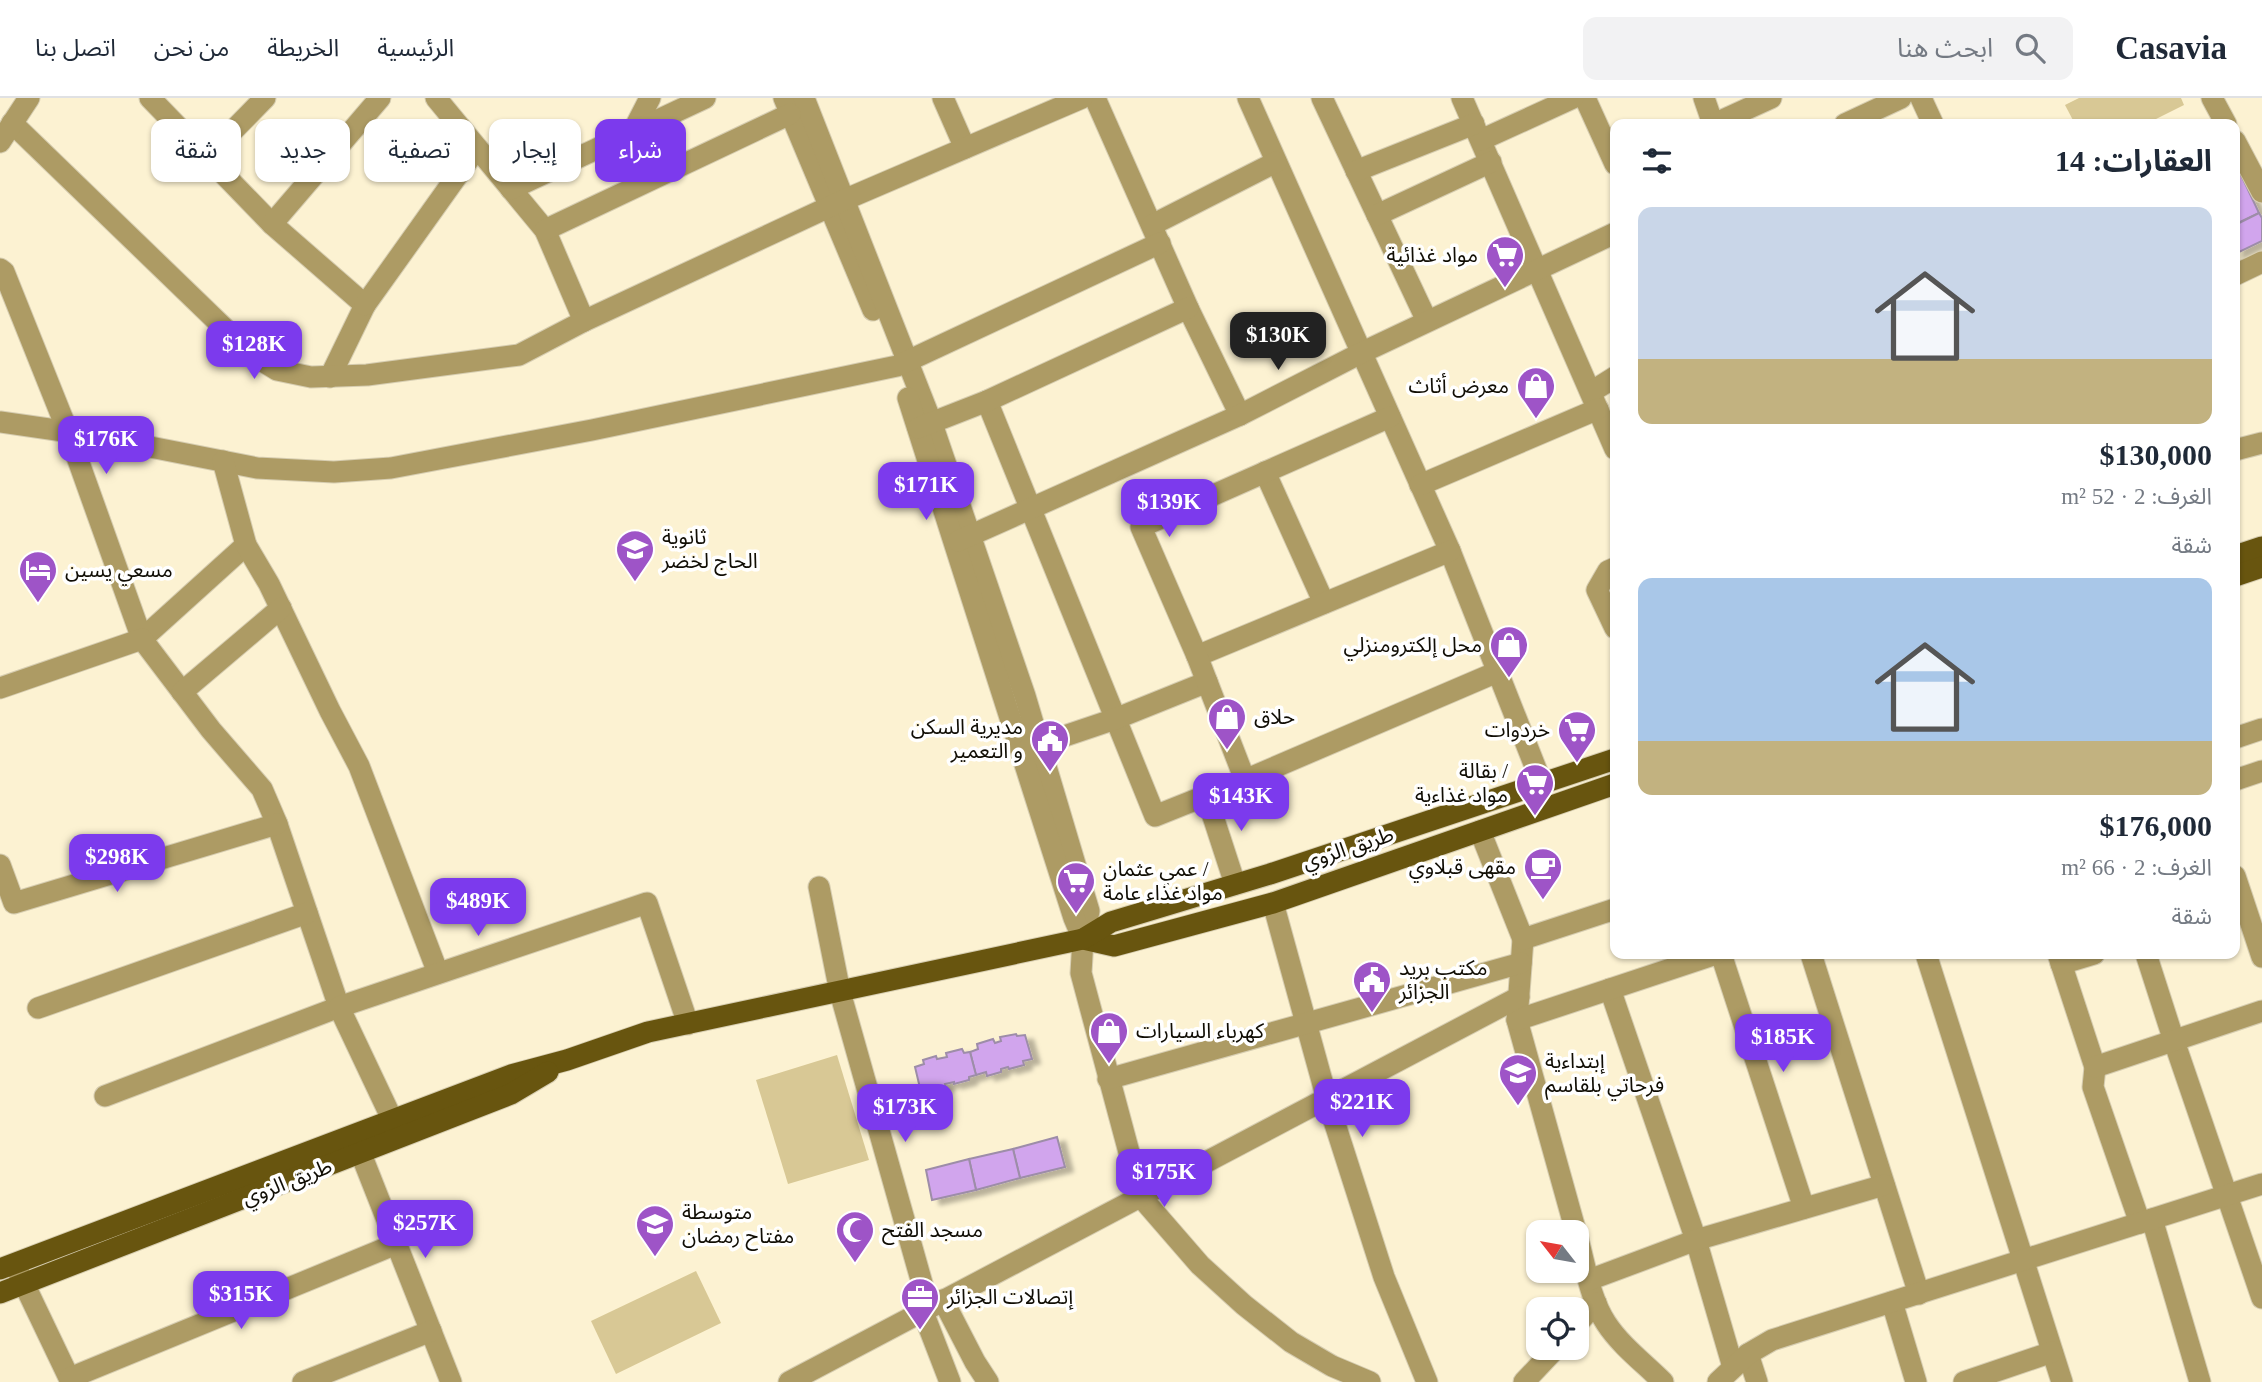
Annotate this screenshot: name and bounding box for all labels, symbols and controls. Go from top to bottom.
search box [1583,17,2073,80]
icon: search [2011,29,2049,67]
text: Casavia [2115,30,2227,66]
text: ابحث هنا [1897,34,1993,63]
text: اتصل بنا [35,35,116,61]
text: من نحن [154,35,229,61]
text: الخريطة [267,35,339,61]
text: الرئيسية [377,35,454,61]
chip: شقة [151,119,241,182]
chip: جديد [255,119,350,182]
chip: تصفية [364,119,475,182]
chip: إيجار [489,119,581,182]
chip: شراء [595,119,686,182]
icon: filters [1638,142,1676,180]
text: العقارات: 14 [2055,144,2212,177]
supermarket icon: مواد غذائية [1484,234,1526,289]
place label: مواد غذائية [1386,243,1478,267]
icon: home [1862,253,1988,379]
pin: $130K [1229,313,1327,372]
pin: $128K [205,322,303,381]
text: $130K [1246,322,1310,347]
text: $128K [222,331,286,356]
shop icon: معرض أثاث [1515,365,1557,420]
place label: معرض أثاث [1408,373,1509,398]
pin: $176K [57,416,155,476]
text: $176K [74,426,138,451]
text: $130,000 [2100,438,2212,471]
pin: $171K [877,462,975,522]
text: $171K [894,472,958,497]
pin: $139K [1120,480,1218,539]
text: الغرف: 2 · 52 m² [2061,484,2212,509]
text: $139K [1137,489,1201,514]
place label: ثانوية الحاج لخضر [661,525,758,576]
school or university icon: ثانوية الحاج لخضر [614,528,656,583]
text: شقة [2171,533,2212,558]
hotel icon: مسعي يسين [17,549,59,604]
place label: مسعي يسين [65,558,173,586]
shop icon: محل إلكترومنزلي [1488,624,1530,679]
icon: home [1862,624,1988,750]
place label: محل إلكترومنزلي [1343,633,1482,661]
shop icon: حلاق [1206,696,1248,751]
place label: حلاق [1254,705,1295,729]
supermarket icon: خردوات [1556,709,1598,764]
place label: مديرية السكن و التعمير [911,715,1023,763]
public building icon: مديرية السكن و التعمير [1029,718,1071,773]
place label: خردوات [1485,718,1550,742]
place label: بقالة / مواد غذاءية [1415,759,1508,807]
supermarket icon: بقالة / مواد غذاءية [1514,762,1556,817]
pin: $143K [1192,774,1290,833]
text: $143K [1209,783,1273,808]
text: $176,000 [2100,809,2212,842]
street label: طريق الزوي [1299,822,1398,878]
pin: $298K [68,834,166,894]
text: $298K [85,844,149,869]
cafe icon: مقهى قبلاوي [1522,846,1564,901]
place label: مقهى قبلاوي [1409,855,1516,883]
text: الغرف: 2 · 66 m² [2061,855,2212,880]
place label: عمي عثمان / مواد غذاء عامة [1103,857,1223,905]
supermarket icon: عمي عثمان / مواد غذاء عامة [1055,860,1097,915]
pin: $489K [429,878,527,938]
text: $489K [446,888,510,913]
text: شقة [2171,904,2212,929]
place label: مكتب بريد الجزائر [1398,956,1488,1004]
public building icon: مكتب بريد الجزائر [1351,959,1393,1014]
shop icon: كهرباء السيارات [1088,1010,1130,1065]
pin: $185K [1734,1014,1832,1074]
place label: كهرباء السيارات [1136,1019,1264,1043]
text: $185K [1751,1024,1815,1049]
place label: إبتداءية فرحاتي بلقاسم [1545,1049,1664,1101]
school or university icon: إبتداءية فرحاتي بلقاسم [1497,1052,1539,1107]
pin: $221K [1313,1080,1411,1139]
pin: $173K [856,1084,954,1144]
text: $221K [1330,1089,1394,1114]
text: $173K [873,1094,937,1119]
pin: $175K [1115,1150,1213,1209]
street label: طريق الزوي [239,1154,337,1214]
text: $175K [1132,1159,1196,1184]
pin: $257K [376,1200,474,1260]
place label: متوسطة مفتاح رمضان [682,1200,794,1251]
school or university icon: متوسطة مفتاح رمضان [634,1203,676,1258]
mosque icon: مسجد الفتح [834,1209,876,1264]
text: $257K [393,1210,457,1235]
place label: مسجد الفتح [882,1218,983,1245]
north arrow [1526,1220,1589,1283]
map controls [1526,1220,1589,1360]
pin: $315K [192,1272,290,1331]
office icon: إتصالات الجزائر [899,1276,941,1331]
text: $315K [209,1281,273,1306]
place label: إتصالات الجزائر [946,1285,1074,1310]
button: locate [1526,1297,1589,1360]

